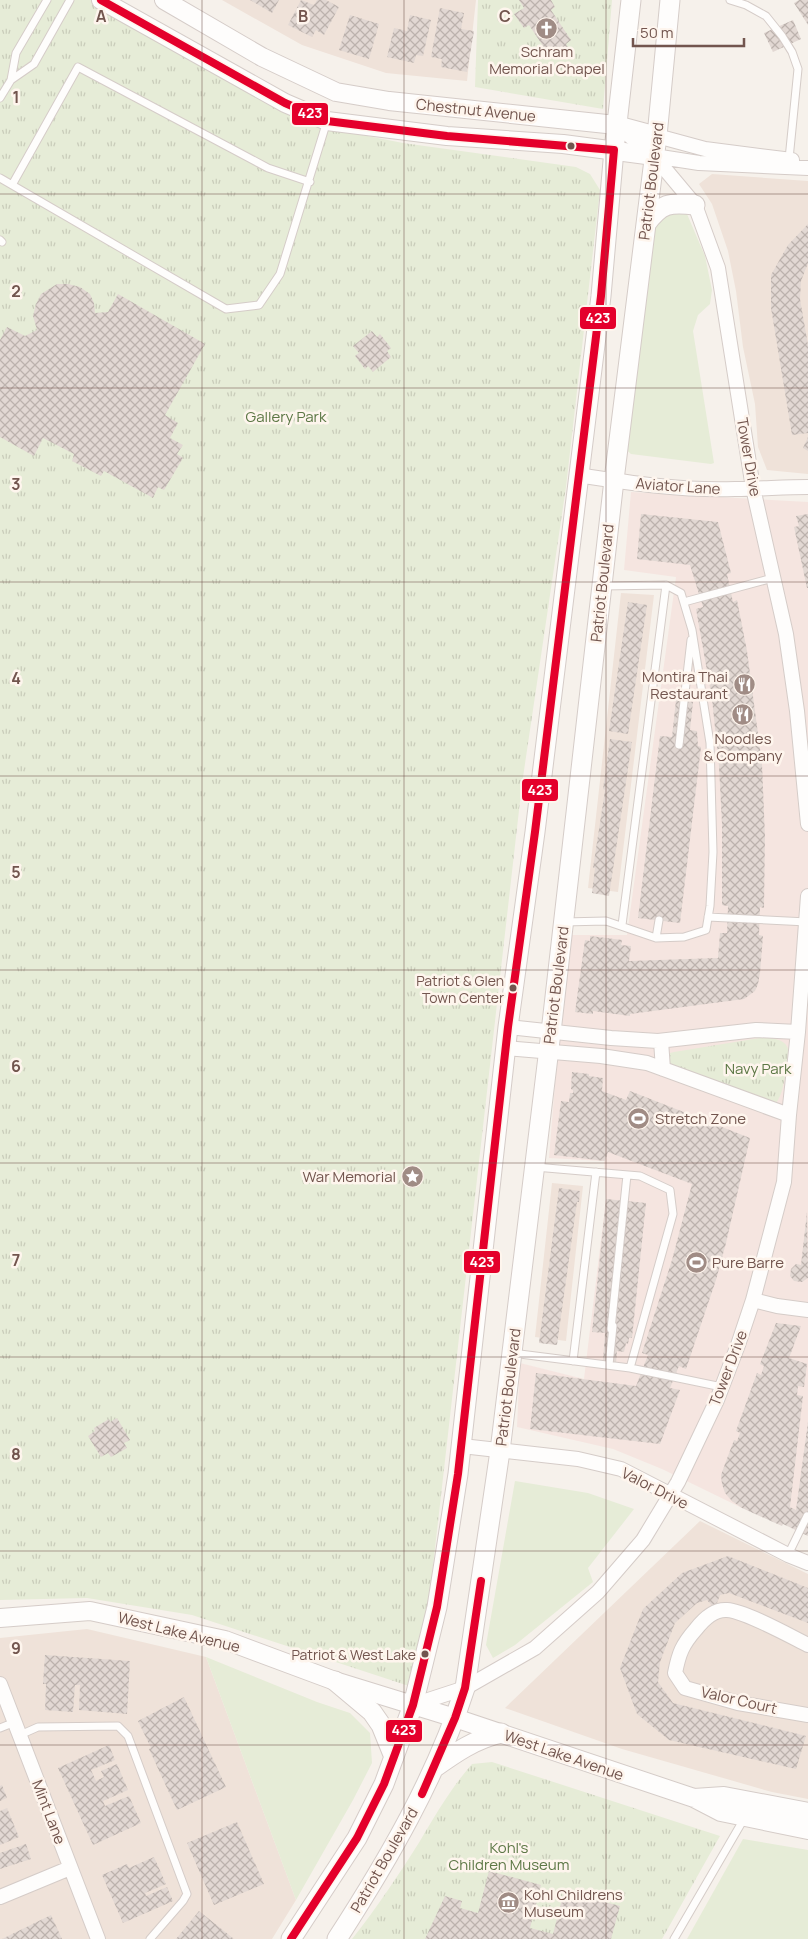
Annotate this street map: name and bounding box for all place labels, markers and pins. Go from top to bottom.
church icon: Schram Memorial Chapel [535,16,559,40]
place label: Schram Memorial Chapel [489,41,605,79]
unlabelled marker [566,141,576,151]
place label: Montira Thai Restaurant [642,666,728,704]
restaurant icon: Montira Thai Restaurant [732,673,756,697]
restaurant icon: Noodles & Company [731,703,755,727]
place label: Noodles & Company [704,728,782,766]
place label: Patriot & Glen Town Center [416,971,504,1007]
marker: Patriot & Glen Town Center [508,983,518,993]
sports icon: Stretch Zone [627,1106,651,1130]
place label: Stretch Zone [655,1108,746,1129]
place icon: War Memorial [400,1164,424,1188]
place label: War Memorial [302,1166,396,1187]
sports icon: Pure Barre [684,1250,708,1274]
place label: Pure Barre [712,1252,784,1273]
place label: Patriot & West Lake [291,1645,416,1664]
marker: Patriot & West Lake [420,1649,430,1659]
place label: Kohl Childrens Museum [524,1884,623,1922]
museum icon: Kohl Childrens Museum [496,1891,520,1915]

